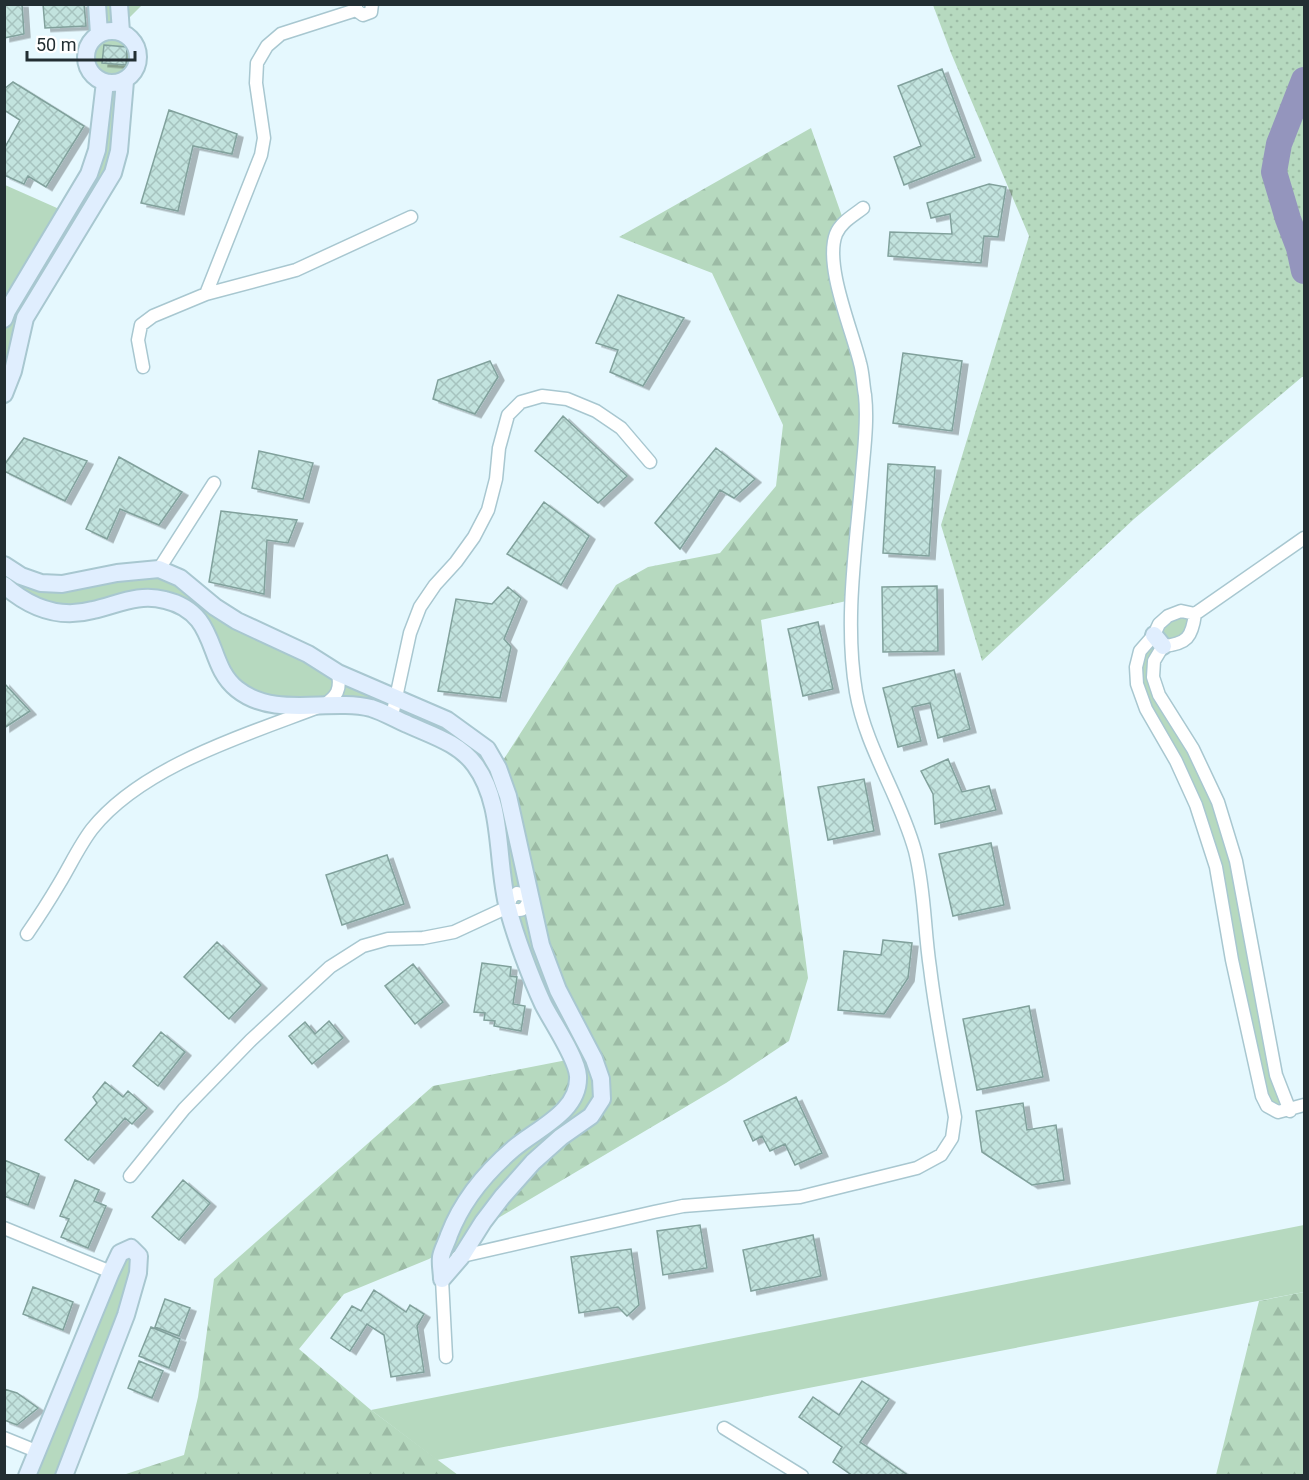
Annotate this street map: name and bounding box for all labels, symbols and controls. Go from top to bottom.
scale bar [27,24,135,62]
text: 50 m [36,34,76,55]

